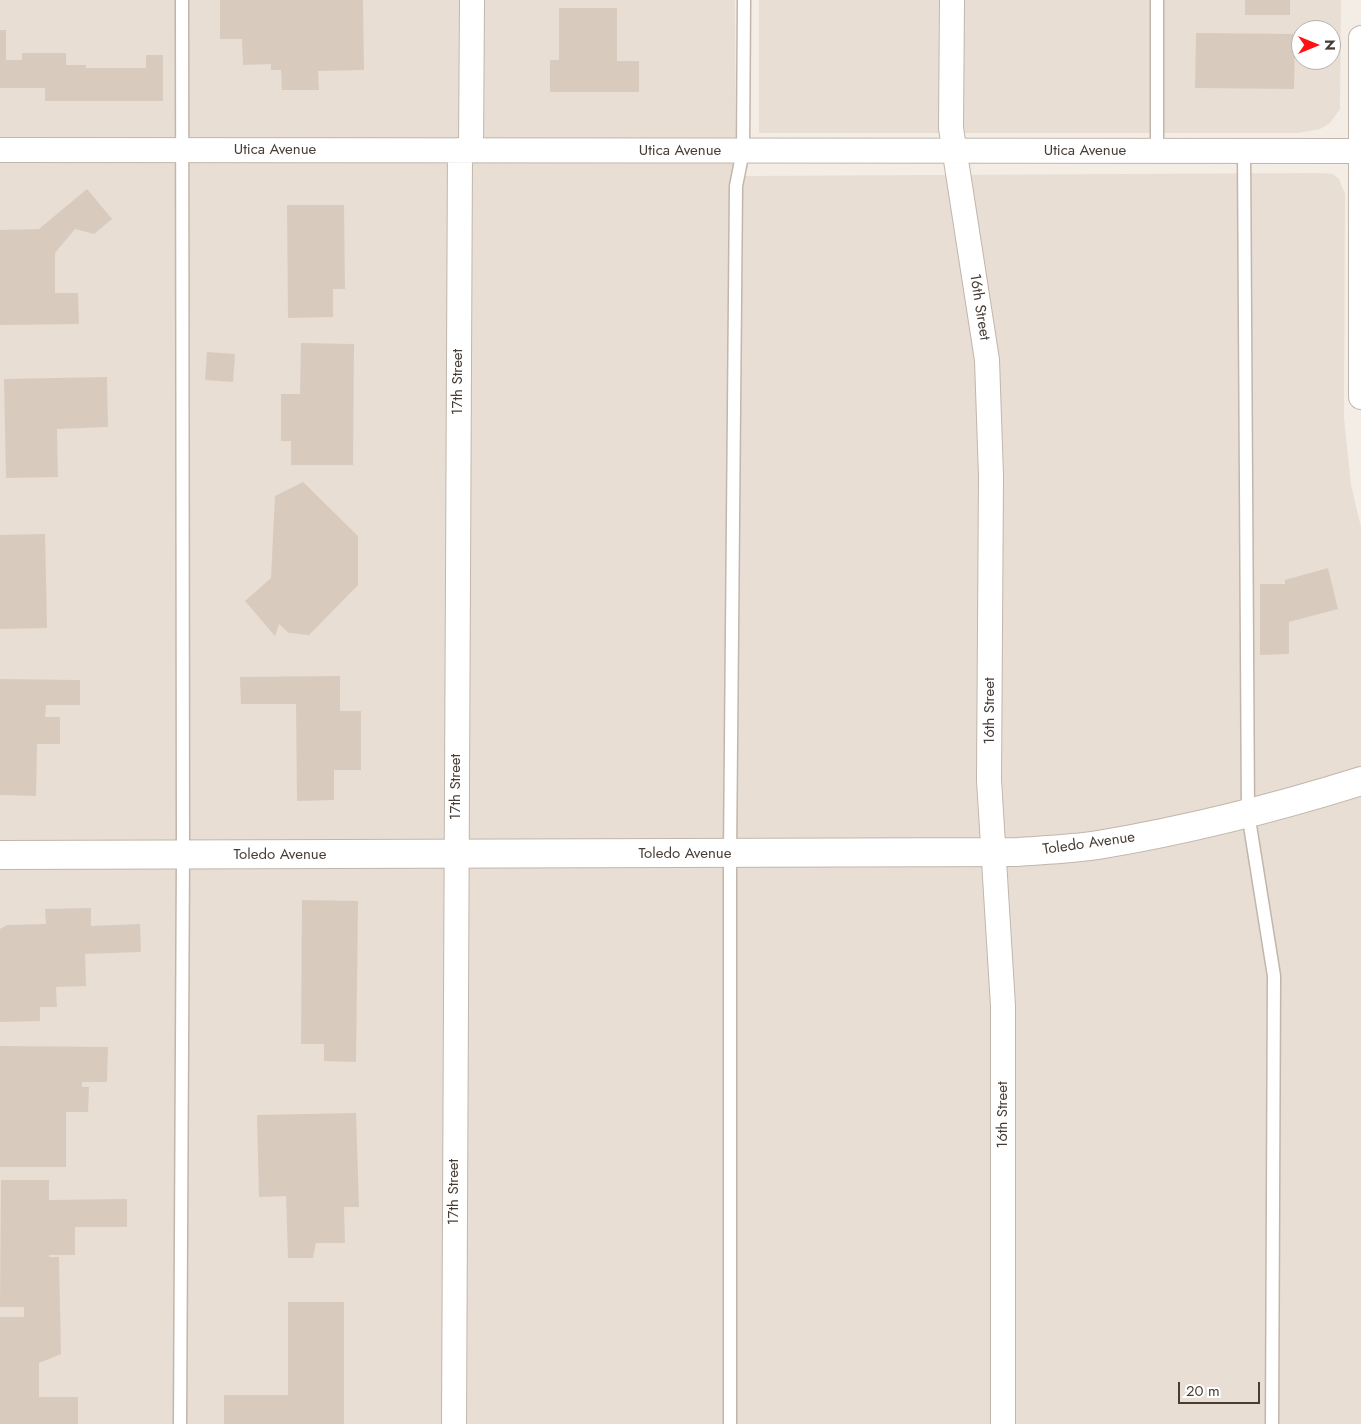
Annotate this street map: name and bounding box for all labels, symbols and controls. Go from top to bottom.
north arrow [1291,20,1341,70]
text: N [1320,39,1340,51]
street label: Utica Avenue [234,141,316,159]
street label: Utica Avenue [639,142,721,160]
street label: Utica Avenue [1044,142,1126,160]
street label: 16th Street [965,272,993,342]
street label: 17th Street [449,349,467,415]
street label: 16th Street [981,677,999,745]
street label: 17th Street [447,754,465,820]
street label: Toledo Avenue [1042,829,1136,859]
street label: Toledo Avenue [639,845,731,863]
street label: Toledo Avenue [234,846,326,864]
street label: 16th Street [994,1081,1012,1149]
street label: 17th Street [445,1159,463,1225]
scale bar [1181,1372,1264,1404]
text: 20 m [1186,1380,1220,1402]

